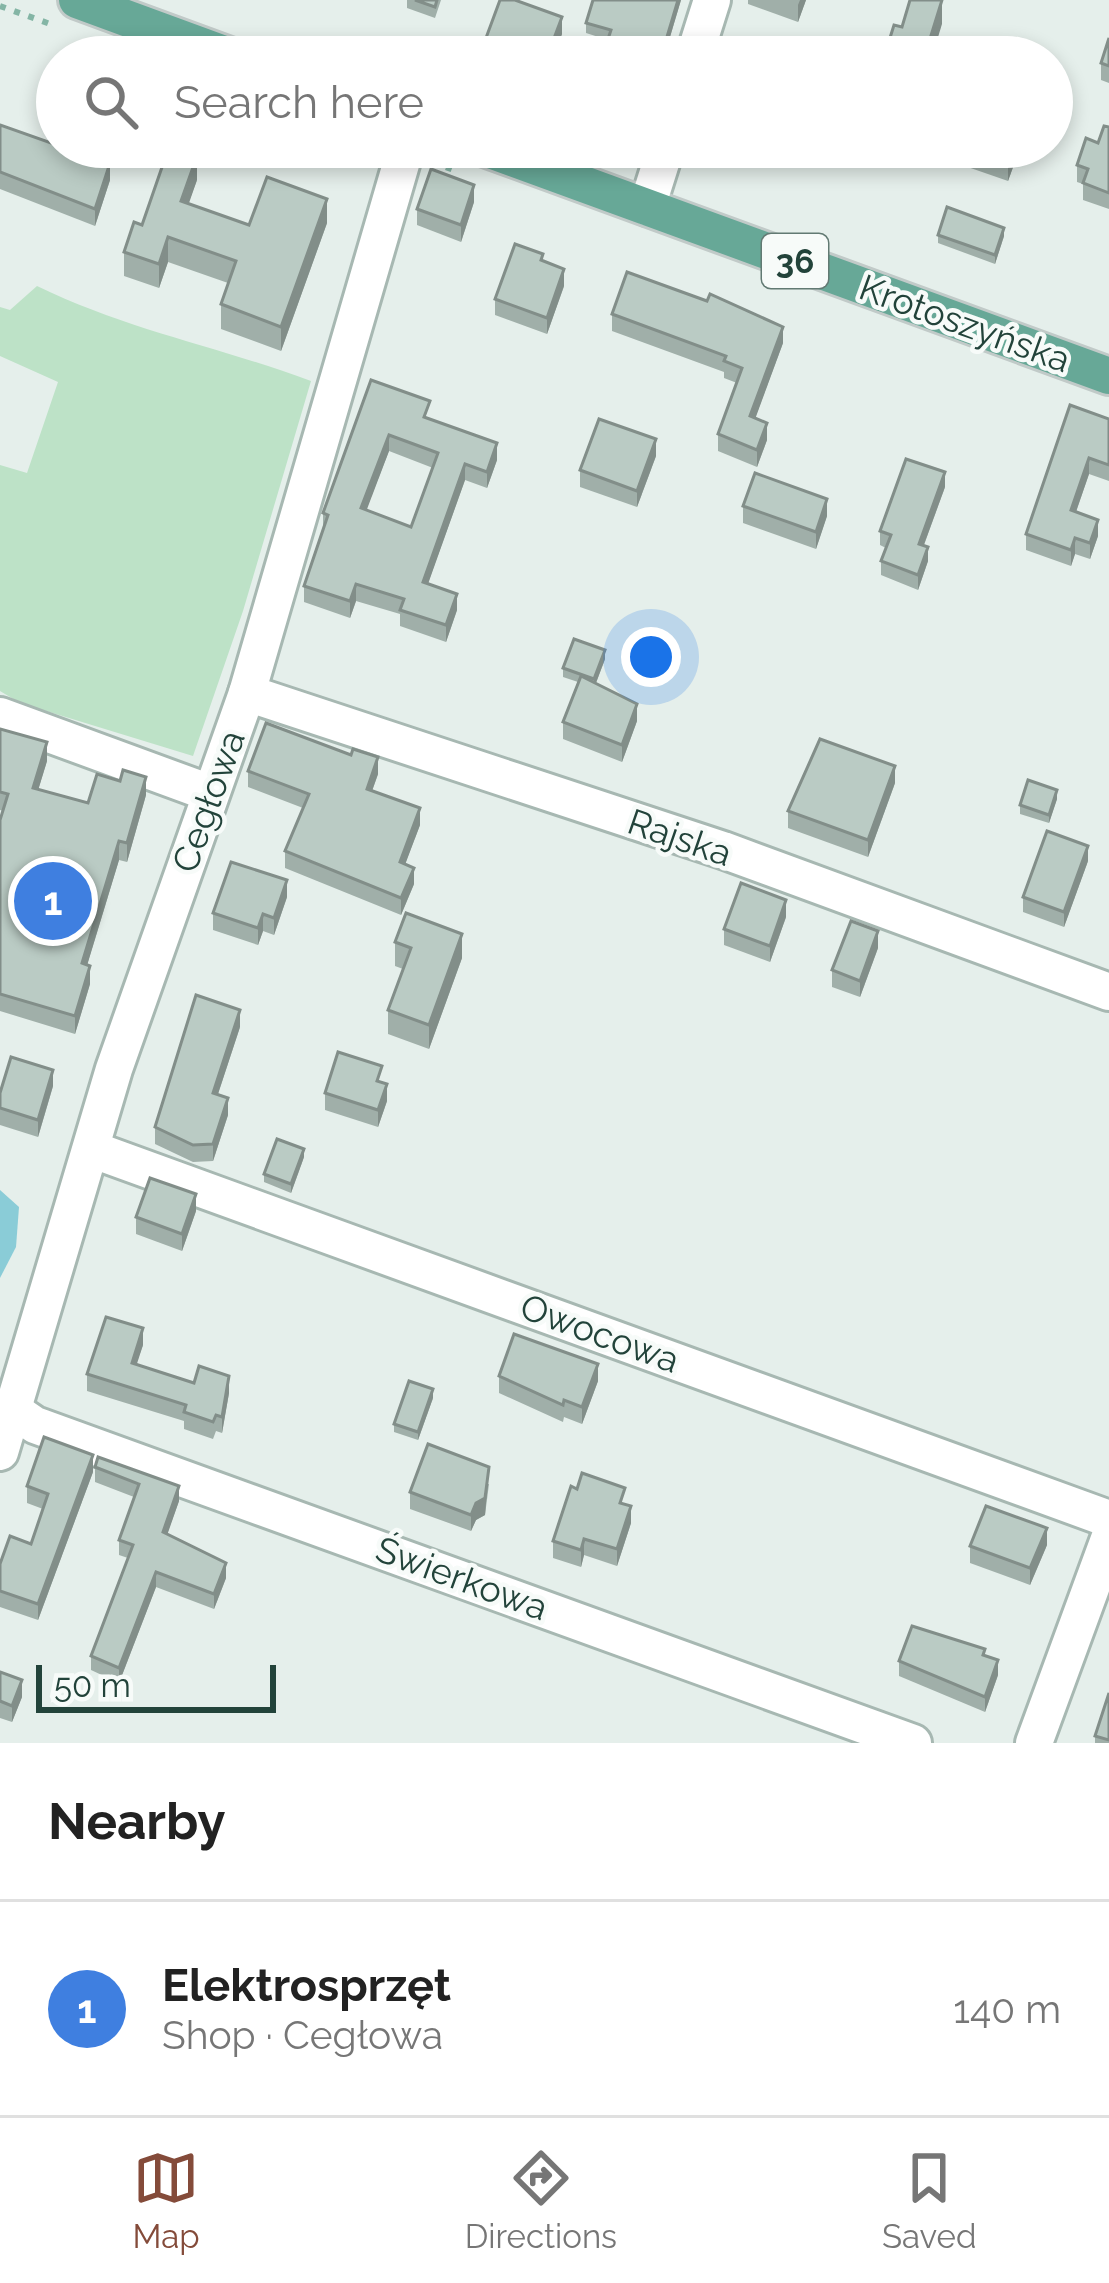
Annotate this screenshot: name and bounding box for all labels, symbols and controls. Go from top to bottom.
search box [36,36,1073,168]
icon: search [78,69,144,135]
text: Search here [174,76,424,129]
road number: 36 [762,234,828,288]
street label: Krotoszyńska [854,265,1076,381]
your location [621,627,681,687]
street label: Cegłowa [163,724,253,878]
street label: Rajska [623,800,737,874]
pin: 1 [14,856,92,946]
street label: Owocowa [515,1285,685,1381]
street label: Świerkowa [371,1528,553,1628]
scale bar [36,1659,276,1712]
text: 50 m [54,1666,131,1705]
text: Nearby [48,1791,225,1851]
text: Elektrosprzęt [162,1959,451,2012]
text: 1 [77,1986,97,2032]
text: 140 m [953,1986,1061,2032]
text: Shop · Cegłowa [162,2012,443,2058]
tab: Map [133,2145,200,2256]
tab: Directions [465,2145,617,2256]
tab: Saved [882,2145,976,2256]

